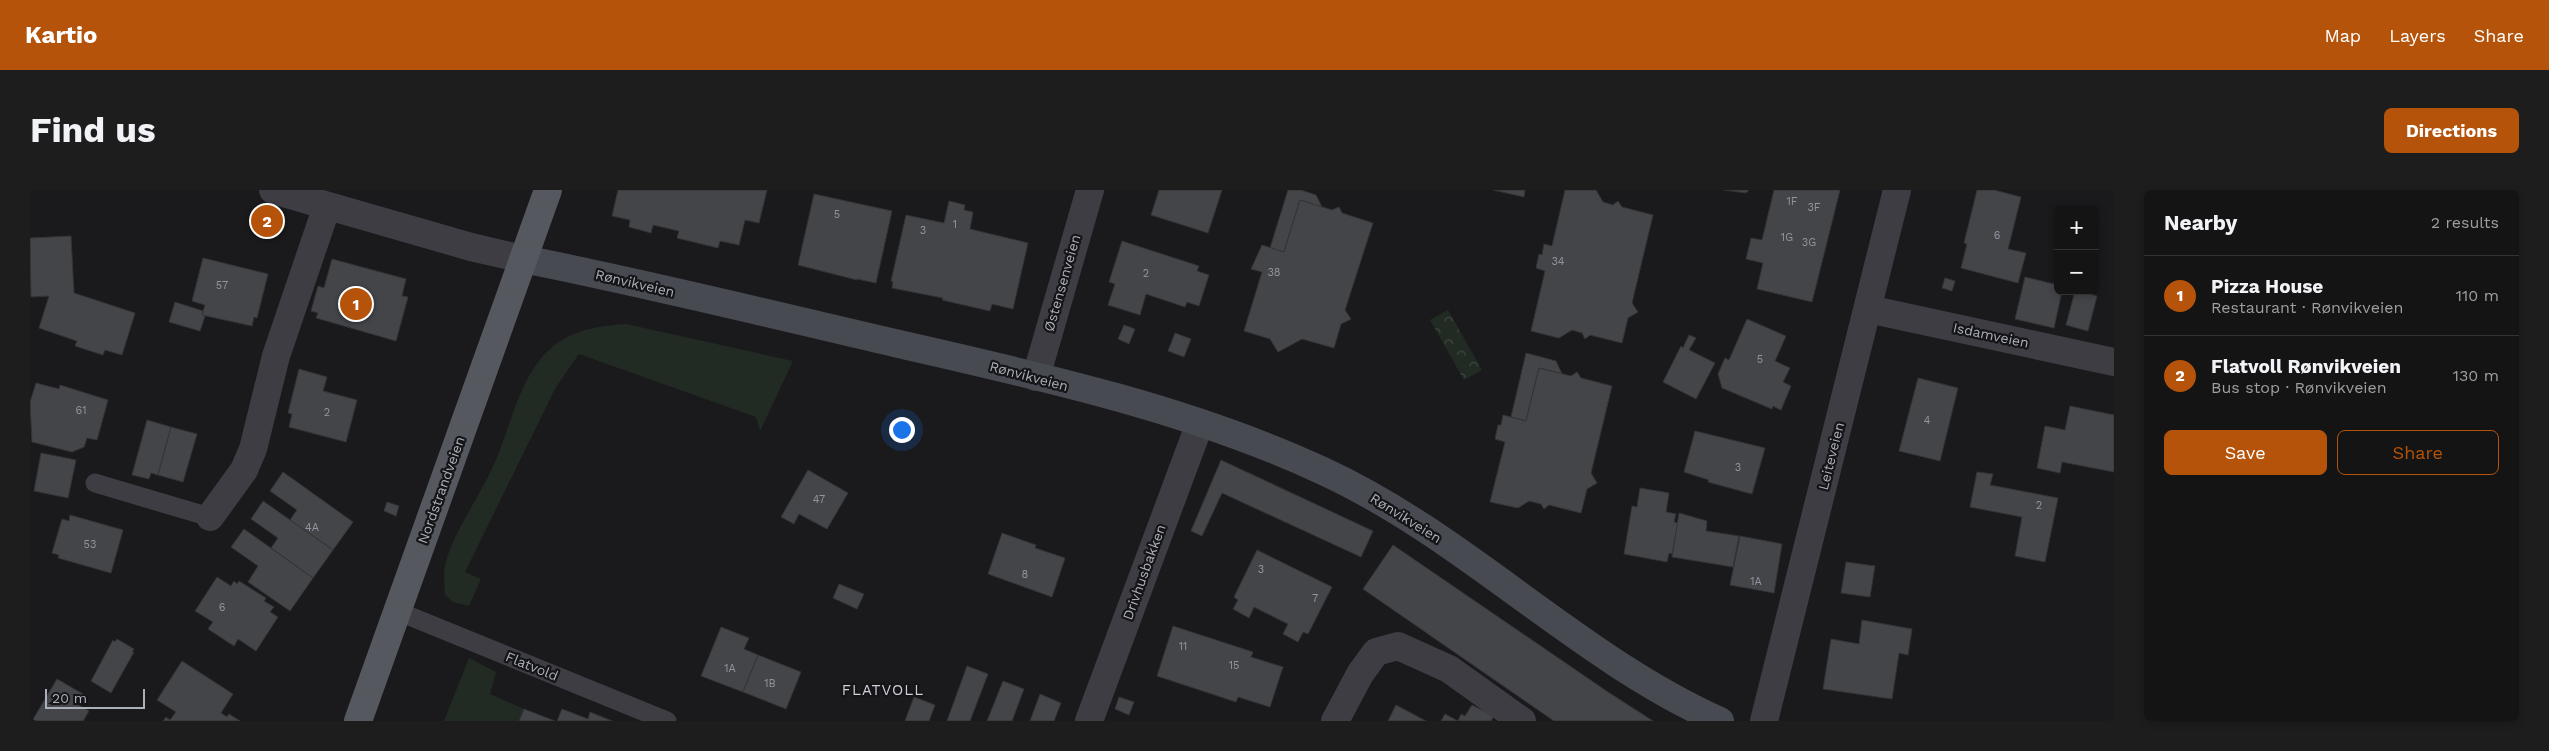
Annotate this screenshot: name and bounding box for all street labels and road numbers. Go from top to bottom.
street label: Østensenveien [1040,233,1084,333]
street label: Rønvikveien [594,266,676,300]
street label: Isdamveien [1952,319,2030,351]
street label: Rønvikveien [988,358,1070,394]
street label: Leiteveien [1815,420,1847,492]
street label: Nordstrandveien [414,434,468,546]
street label: Rønvikveien [1368,490,1444,546]
street label: Drivhusbakken [1119,522,1169,622]
street label: Flatvold [503,648,561,684]

